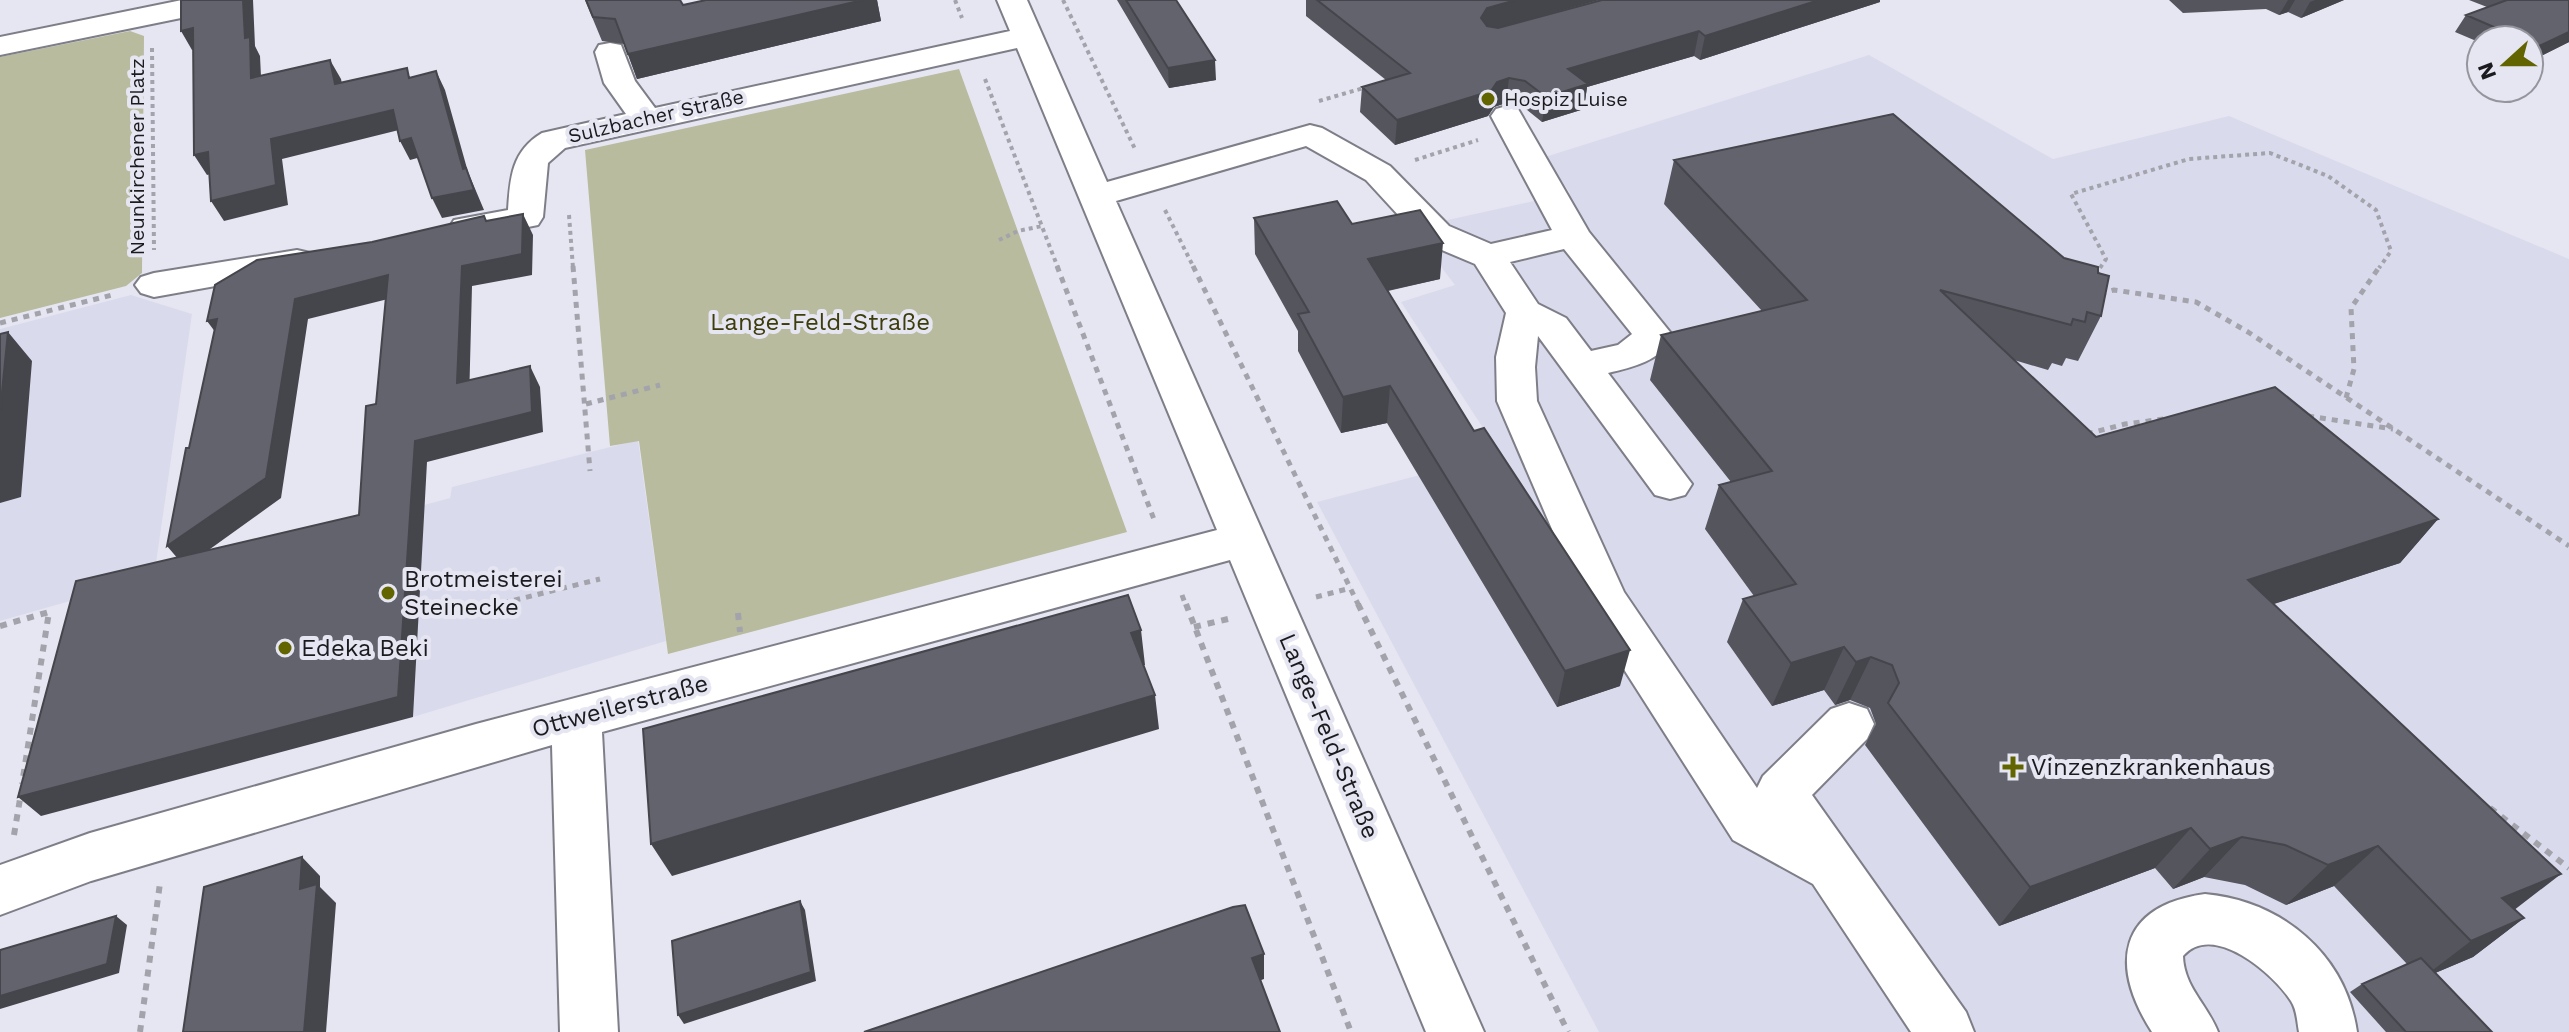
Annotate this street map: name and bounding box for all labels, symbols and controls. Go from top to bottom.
north arrow [2465,24,2545,104]
street label: Neunkirchener Platz [125,58,149,256]
text: N [2472,59,2501,83]
street label: Sulzbacher Straße [566,84,746,148]
place label: Hospiz Luise [1504,87,1628,111]
marker: Hospiz Luise [1479,90,1497,108]
park label: Lange-Feld-Straße [710,308,930,336]
place label: Brotmeisterei Steinecke [404,565,563,621]
marker: Brotmeisterei Steinecke [379,584,397,602]
street label: Lange-Feld-Straße [1273,629,1385,843]
place label: Edeka Beki [301,634,429,662]
marker: Edeka Beki [276,639,294,657]
street label: Ottweilerstraße [529,669,711,743]
place label: Vinzenzkrankenhaus [2031,753,2271,781]
marker: Vinzenzkrankenhaus [2002,756,2024,778]

